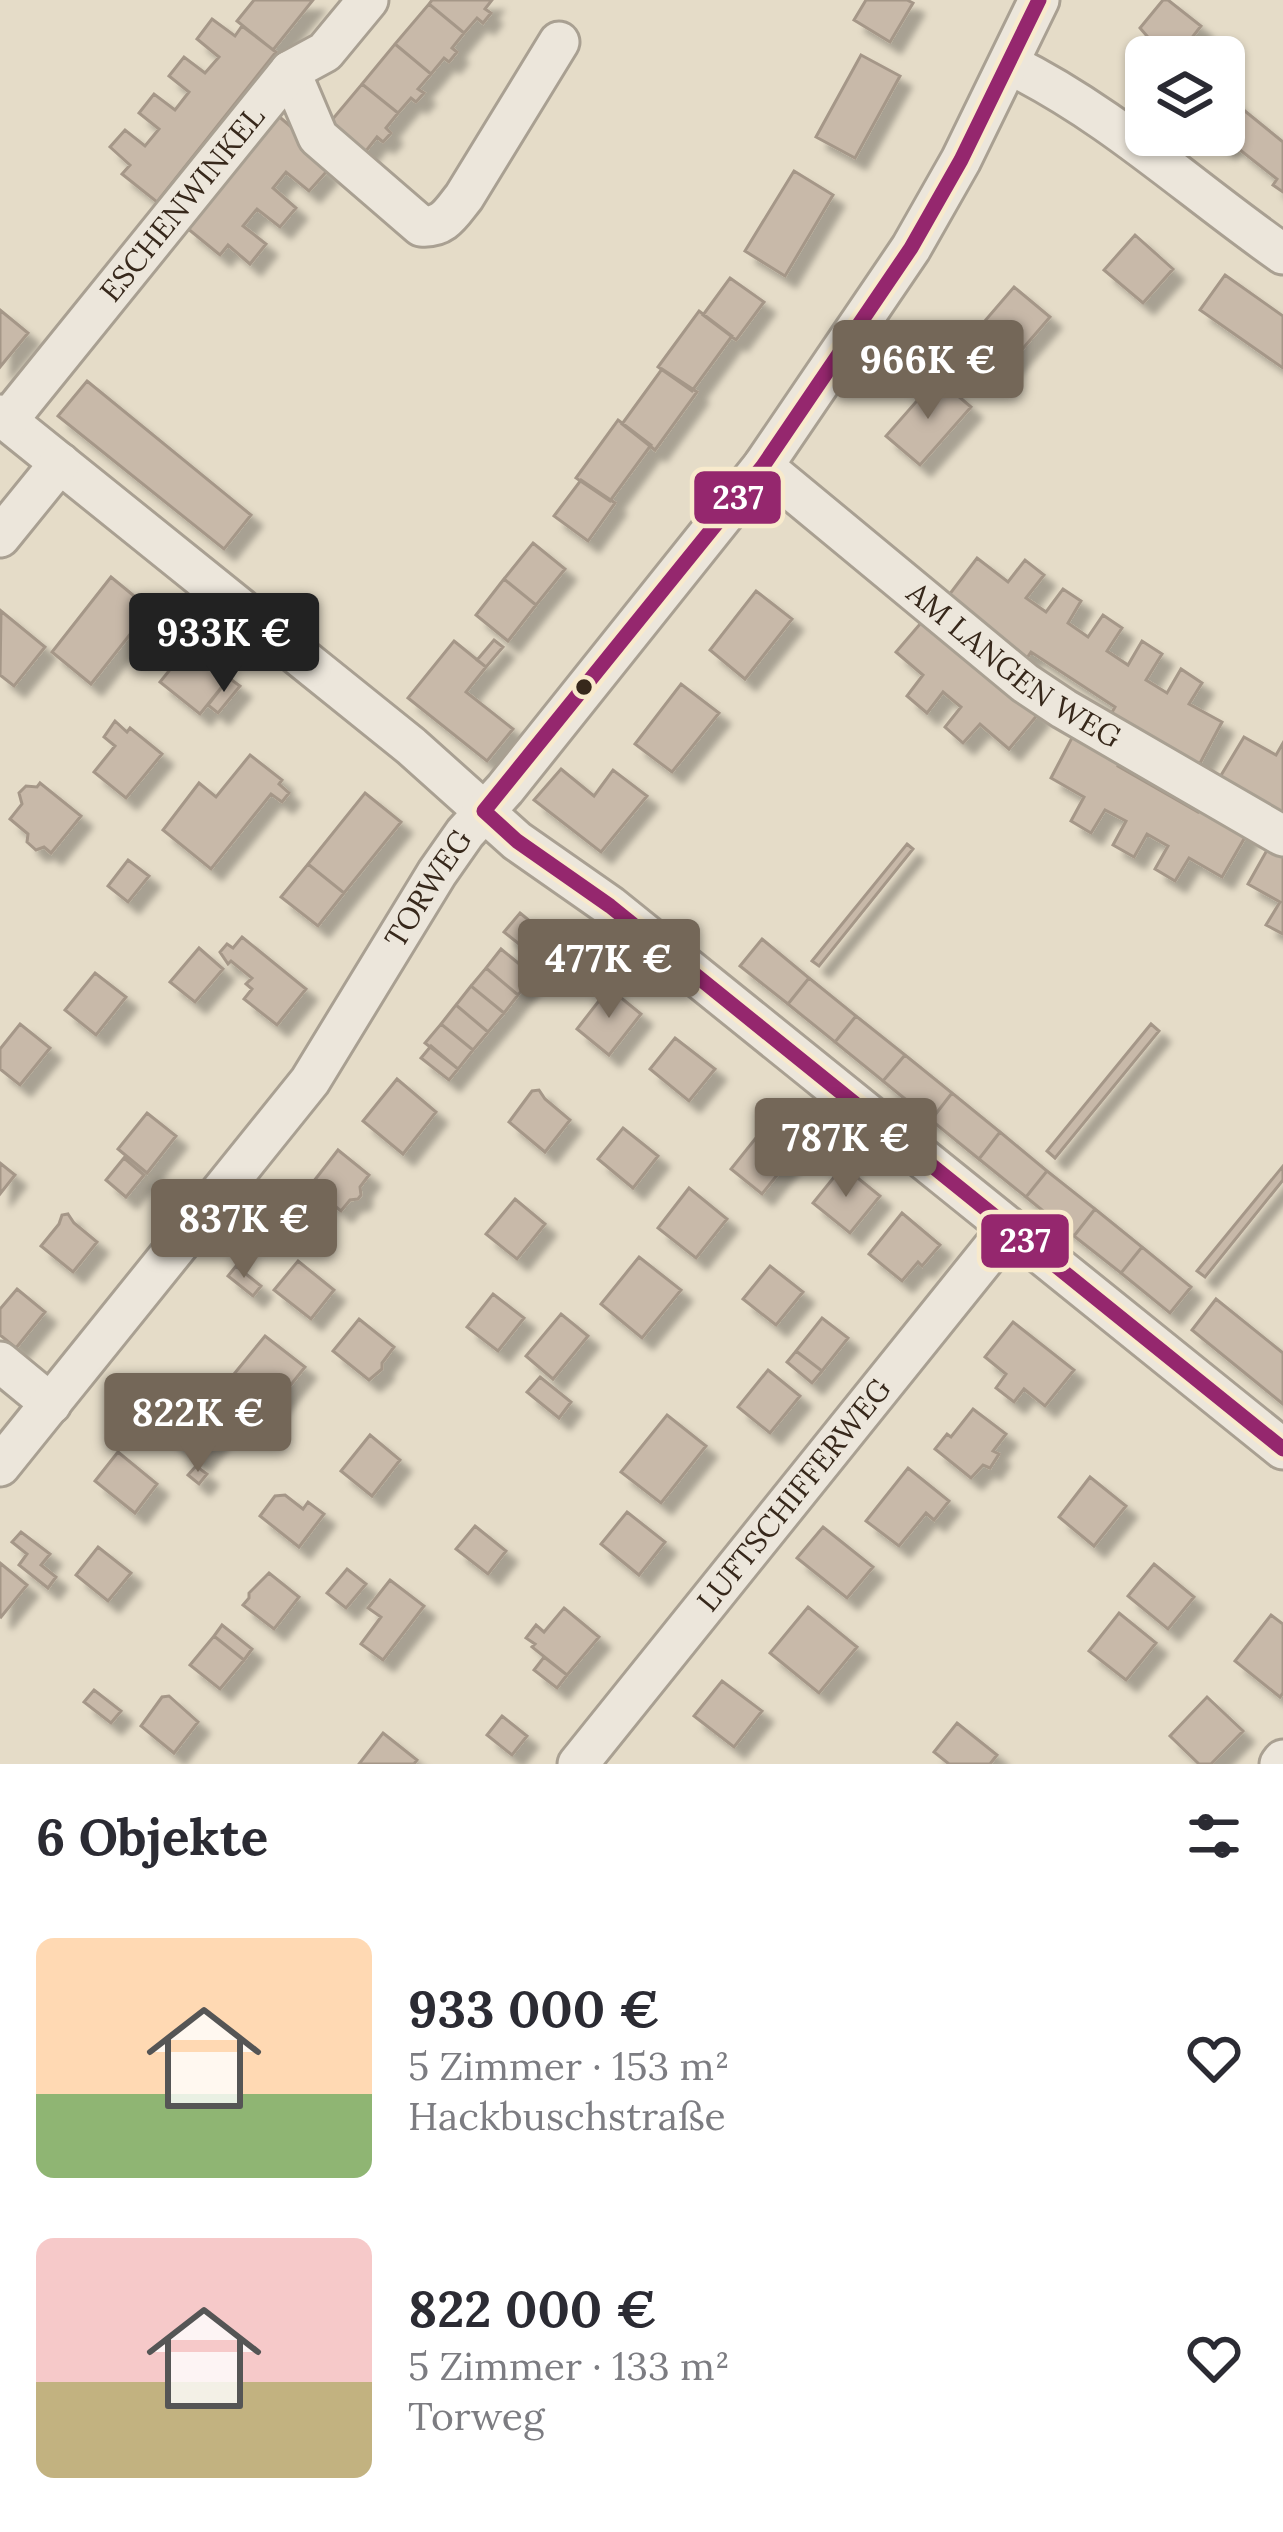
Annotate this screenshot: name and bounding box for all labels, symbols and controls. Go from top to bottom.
map controls [1125,36,1245,156]
button: layers [1125,36,1245,156]
street label: ESCHENWINKEL [91,98,272,309]
pin: 966K € [830,320,1026,422]
text: 966K € [860,334,996,384]
line badge: 237 [692,469,783,526]
text: 237 [712,476,764,518]
street label: AM LANGEN WEG [899,573,1128,756]
pin: 933K € [126,593,322,695]
text: 933K € [156,607,292,657]
unlabelled marker [573,676,595,698]
street label: TORWEG [376,822,480,954]
pin: 477K € [511,919,707,1021]
text: 477K € [545,933,673,983]
pin: 787K € [748,1098,944,1200]
text: 787K € [782,1112,910,1162]
pin: 837K € [146,1179,342,1281]
text: 837K € [178,1193,310,1243]
line badge: 237 [979,1212,1071,1270]
text: 237 [999,1219,1051,1261]
street label: LUFTSCHIFFERWEG [688,1370,899,1619]
pin: 822K € [100,1373,296,1475]
text: 822K € [131,1387,265,1437]
icon: filters [1181,1803,1247,1869]
text: 6 Objekte [36,1804,268,1869]
text: 933 000 € [408,1976,660,2041]
icon: home [132,1986,276,2130]
icon: heart [1181,2025,1247,2091]
text: 5 Zimmer · 153 m² [408,2041,729,2091]
text: Hackbuschstraße [408,2091,726,2141]
text: 822 000 € [408,2276,657,2341]
icon: home [132,2286,276,2430]
icon: heart [1181,2325,1247,2391]
text: 5 Zimmer · 133 m² [408,2341,730,2391]
text: Torweg [408,2391,545,2441]

